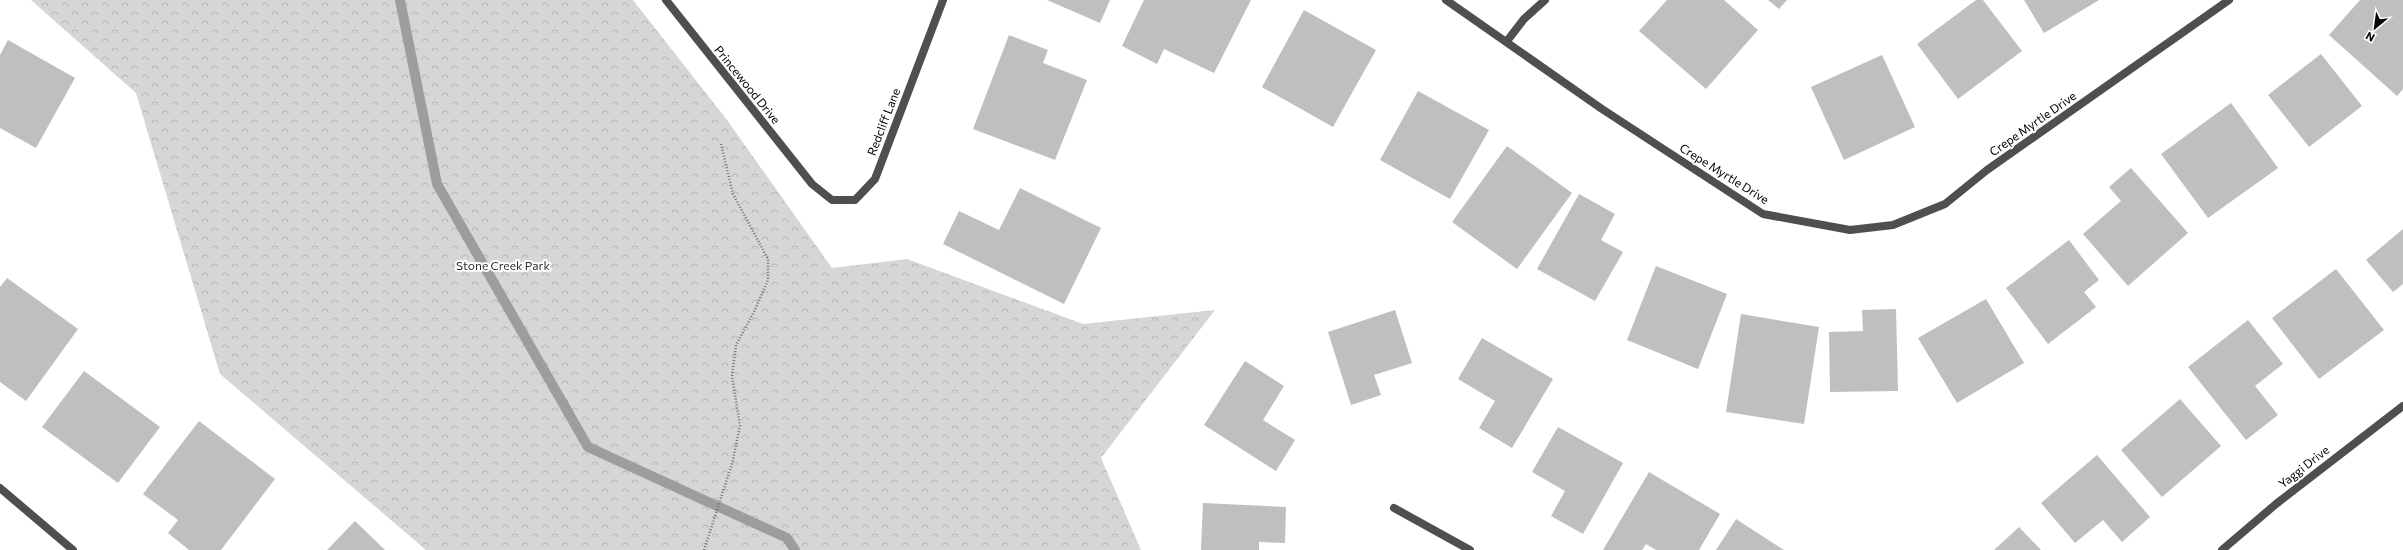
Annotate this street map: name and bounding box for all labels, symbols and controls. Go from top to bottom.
north arrow [2355,8,2395,48]
text: N [2363,29,2377,45]
street label: Princewood Drive [712,43,784,126]
street label: Redcliff Lane [864,86,902,157]
street label: Crepe Myrtle Drive [1986,88,2078,158]
street label: Crepe Myrtle Drive [1677,140,1772,206]
park label: Stone Creek Park [456,258,550,272]
street label: Yaggi Drive [2275,442,2331,490]

